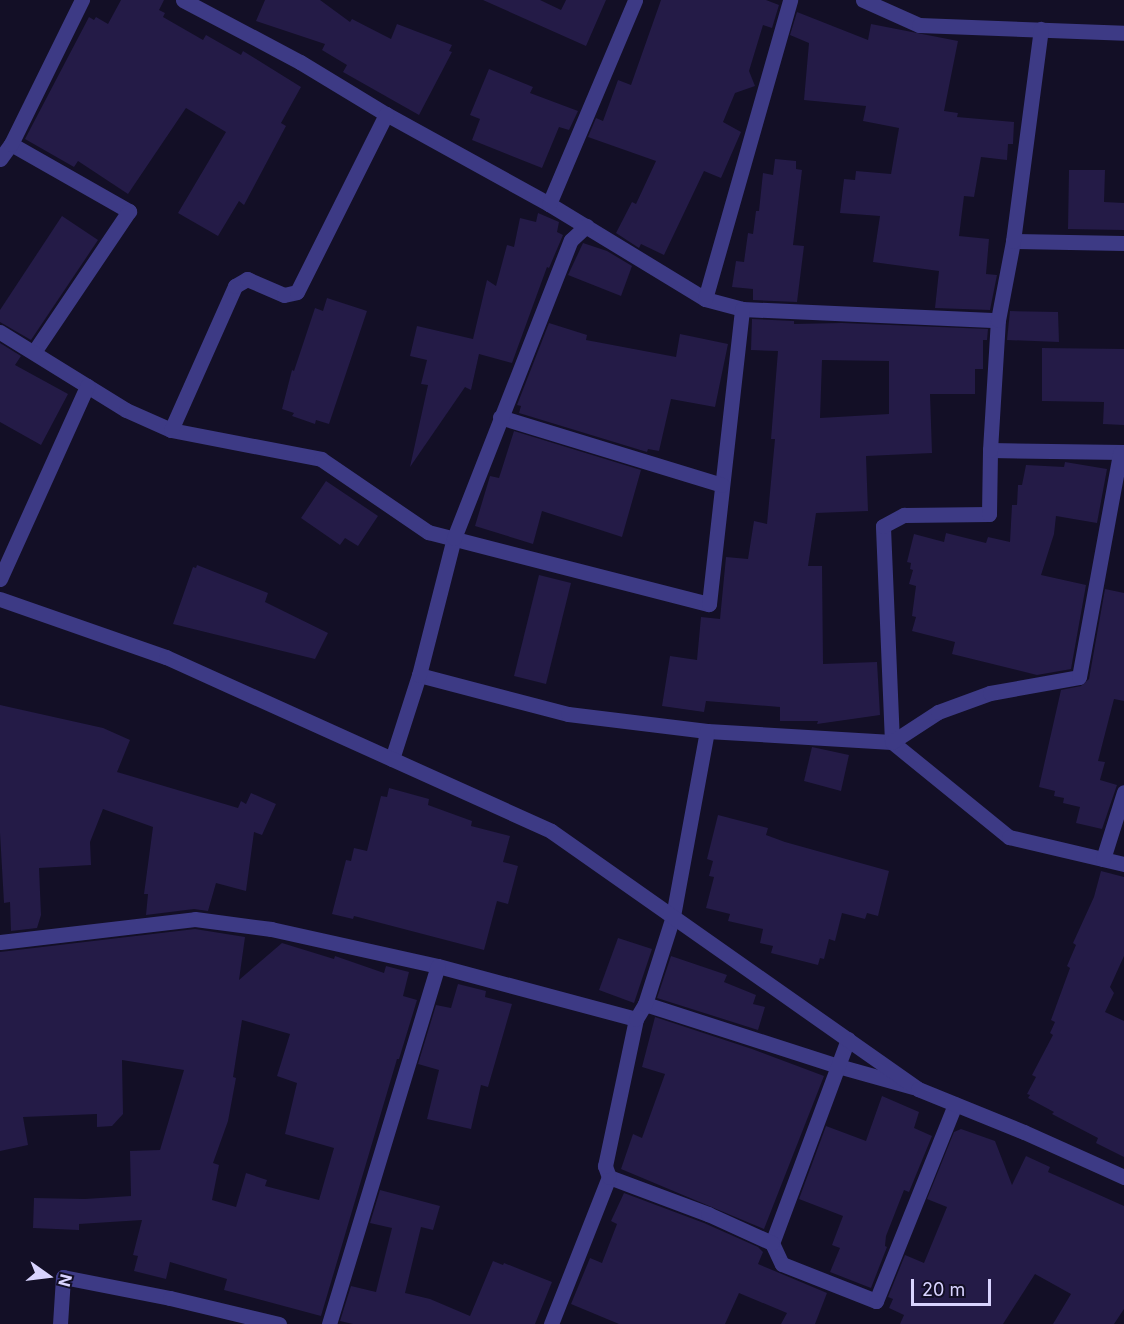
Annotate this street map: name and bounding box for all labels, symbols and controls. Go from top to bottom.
north arrow [18,1246,78,1306]
scale bar [914,1267,994,1305]
text: N [54,1272,77,1289]
text: 20 m [922,1279,965,1300]

